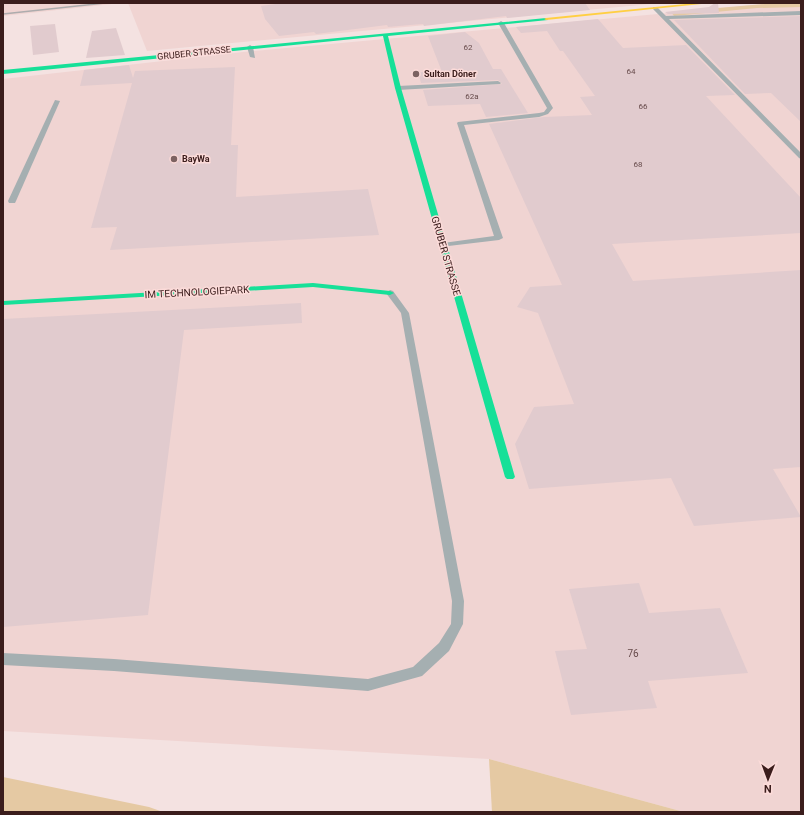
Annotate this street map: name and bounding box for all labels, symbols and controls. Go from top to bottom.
house number: 62 [464,43,473,52]
street label: GRUBER STRASSE [157,44,231,62]
house number: 64 [627,67,636,76]
marker: Sultan Döner [411,69,421,79]
place label: Sultan Döner [424,69,477,79]
house number: 62a [465,92,479,101]
house number: 66 [639,102,648,111]
marker: BayWa [169,154,179,164]
place label: BayWa [182,154,210,164]
house number: 68 [634,160,643,169]
street label: GRUBER STRASSE [429,215,463,297]
street label: IM TECHNOLOGIEPARK [144,284,250,300]
house number: 76 [627,648,639,659]
north arrow [748,759,788,799]
text: N [764,782,772,795]

